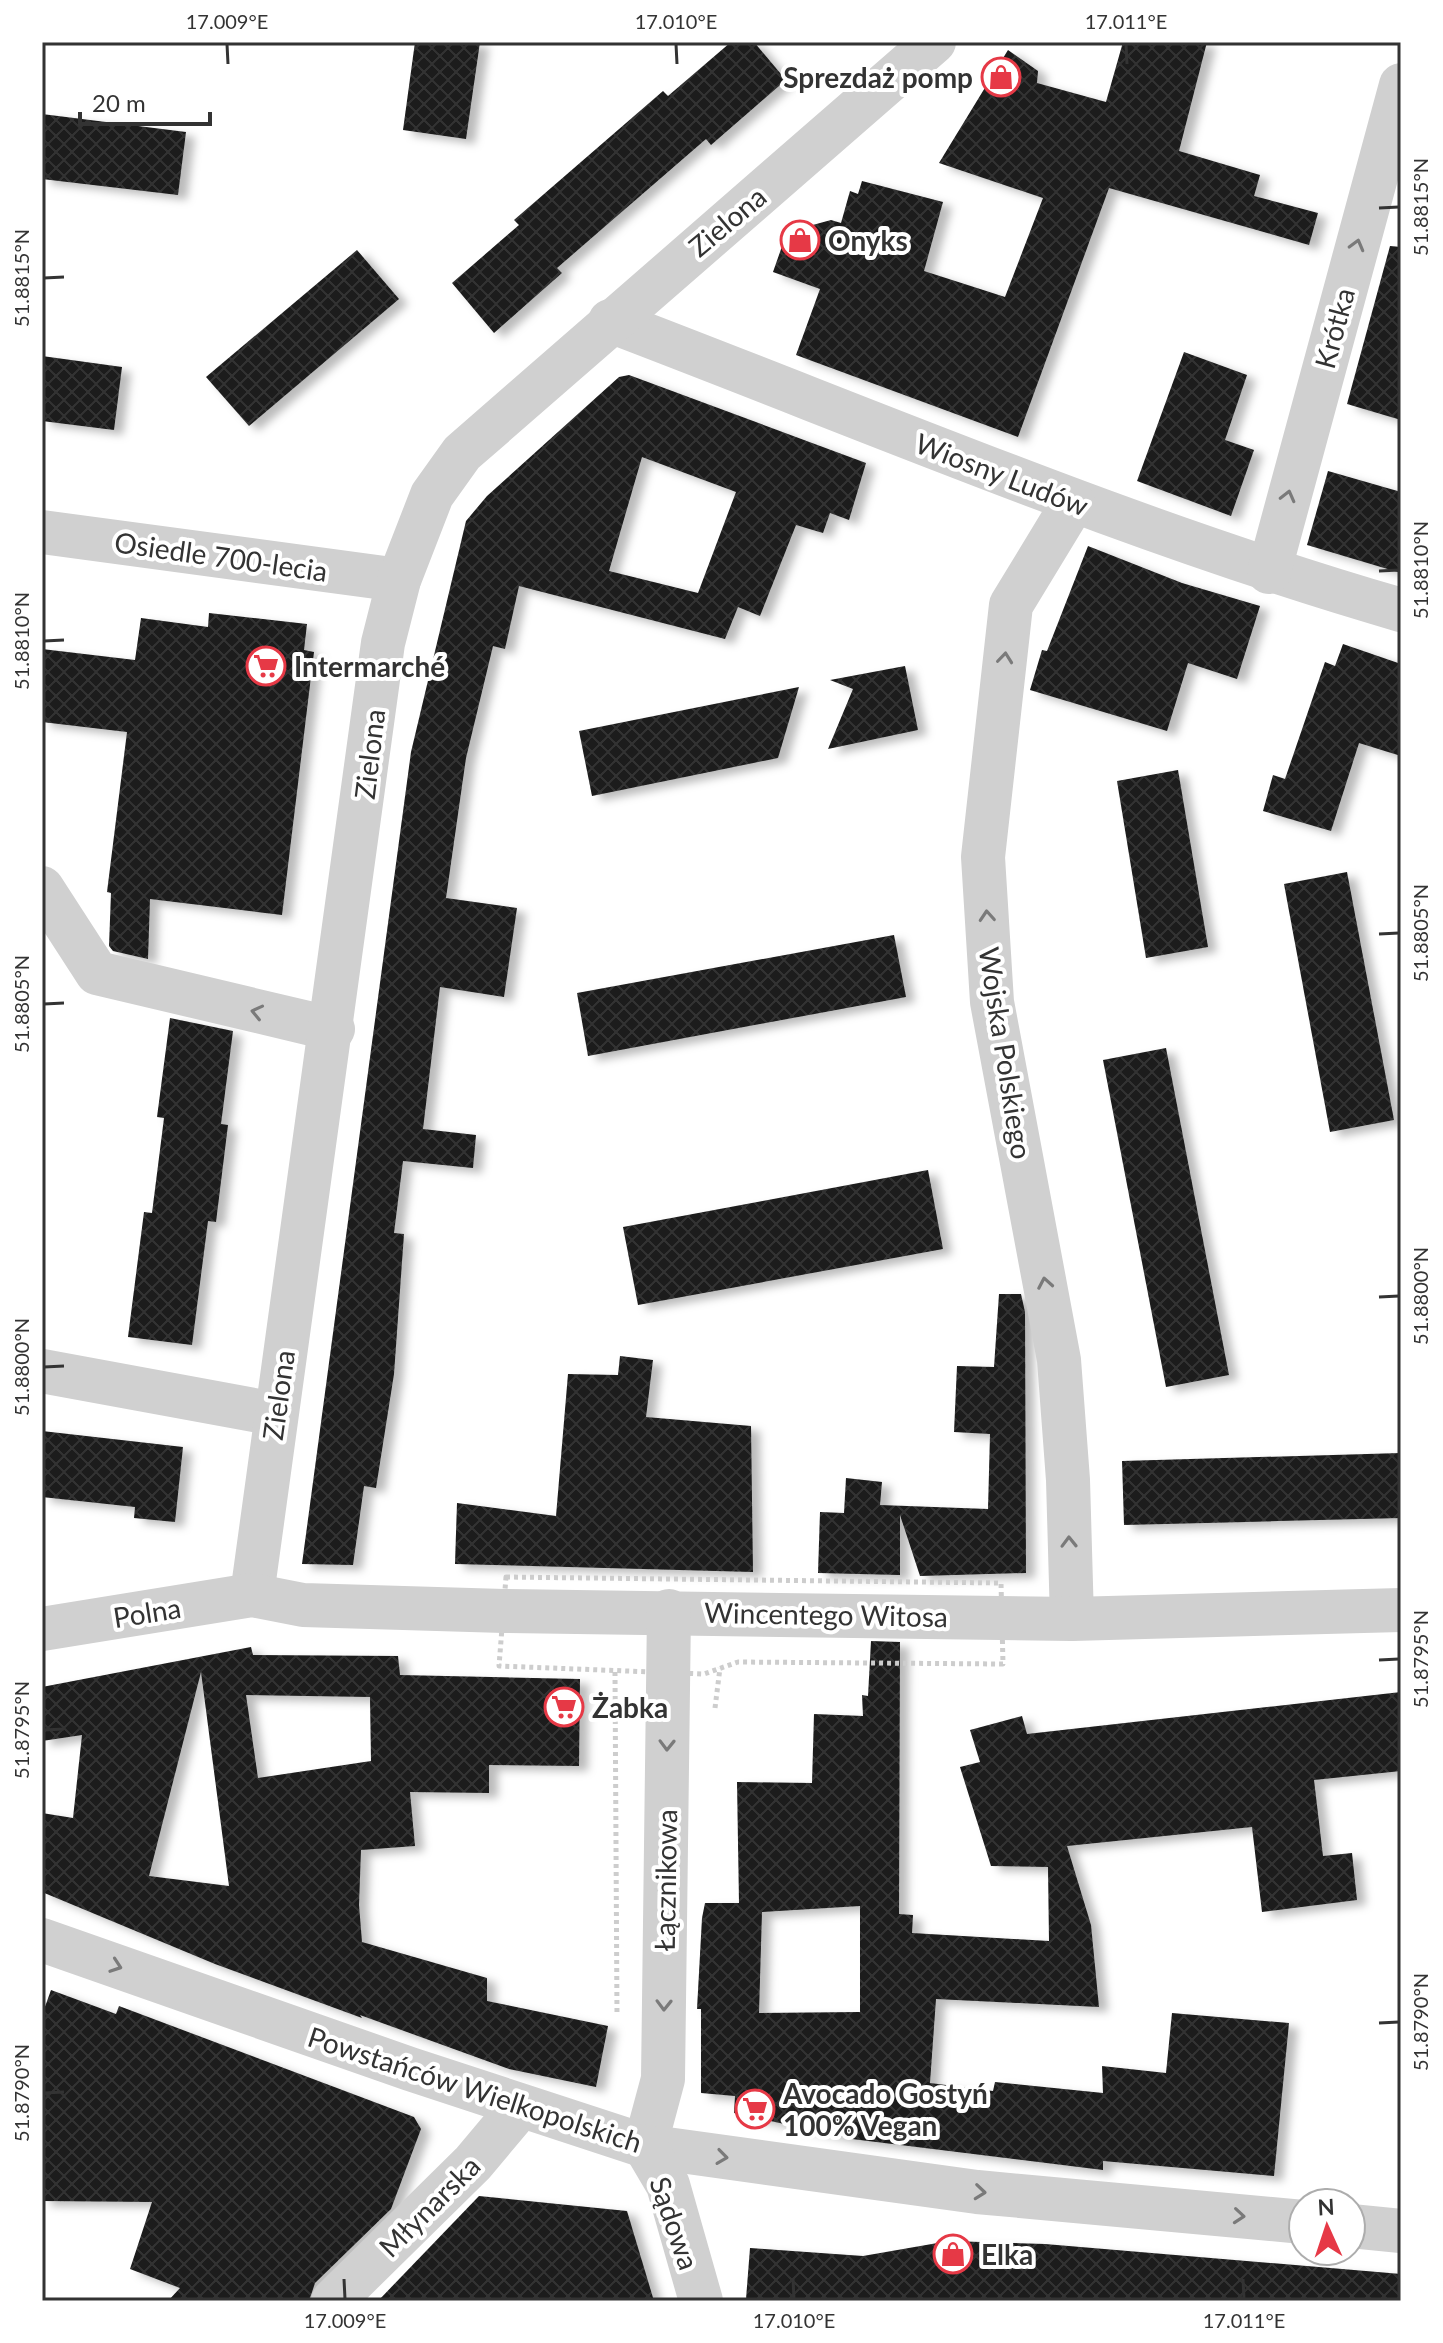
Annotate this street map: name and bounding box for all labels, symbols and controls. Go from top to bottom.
text: 17.009°E [186,9,268,33]
text: 17.010°E [635,9,717,33]
text: 17.011°E [1085,9,1167,33]
shop icon: Sprezdaż pomp [980,56,1022,98]
place label: Sprezdaż pomp [783,60,973,94]
scale bar [80,76,210,126]
text: 20 m [92,88,146,117]
text: 51.8815°N [1408,158,1432,256]
street label: Zielona [681,179,773,263]
shop icon: Onyks [779,219,821,261]
place label: Onyks [828,223,908,257]
text: 51.8815°N [9,229,33,327]
one-way arrow [1348,239,1364,253]
street label: Krótka [1307,284,1361,372]
street label: Wiosny Ludów [911,425,1093,523]
one-way arrow [1278,490,1295,503]
text: 51.8810°N [1408,521,1432,619]
street label: Osiedle 700-lecia [112,524,330,588]
text: 51.8810°N [9,592,33,690]
supermarket icon: Intermarché [245,645,287,687]
place label: Intermarché [294,649,445,683]
one-way arrow [997,651,1014,664]
street label: Zielona [347,707,391,801]
text: 51.8805°N [1408,884,1432,982]
one-way arrow [979,909,996,922]
street label: Wojska Polskiego [972,945,1040,1161]
text: 51.8805°N [9,955,33,1053]
one-way arrow [250,1005,264,1022]
text: 51.8800°N [1408,1247,1432,1345]
one-way arrow [1038,1276,1055,1290]
text: 51.8800°N [9,1318,33,1416]
street label: Zielona [255,1348,301,1442]
one-way arrow [1061,1535,1078,1548]
street label: Polna [111,1590,183,1634]
street label: Wincentego Witosa [704,1595,948,1633]
text: 51.8795°N [1408,1610,1432,1708]
text: 51.8795°N [9,1681,33,1779]
supermarket icon: Żabka [543,1686,585,1728]
place label: Żabka [592,1690,668,1724]
one-way arrow [658,1739,675,1752]
street label: Łącznikowa [647,1809,683,1951]
one-way arrow [108,1956,122,1973]
text: 51.8790°N [1408,1973,1432,2071]
one-way arrow [655,1999,673,2012]
street label: Powstańców Wielkopolskich [304,2019,646,2159]
text: 51.8790°N [9,2044,33,2142]
place label: Avocado Gostyń 100% Vegan [782,2076,988,2142]
supermarket icon: Avocado Gostyń 100% Vegan [734,2088,776,2130]
street label: Młynarska [371,2148,487,2264]
one-way arrow [715,2148,729,2165]
street label: Sądowa [643,2172,707,2274]
one-way arrow [974,2183,987,2200]
north arrow [1287,2187,1367,2267]
text: N [1317,2193,1335,2220]
one-way arrow [1233,2207,1246,2224]
shop icon: Elka [932,2233,974,2275]
place label: Elka [981,2237,1033,2271]
text: 17.009°E [304,2308,386,2332]
text: 17.010°E [753,2308,835,2332]
text: 17.011°E [1203,2308,1285,2332]

